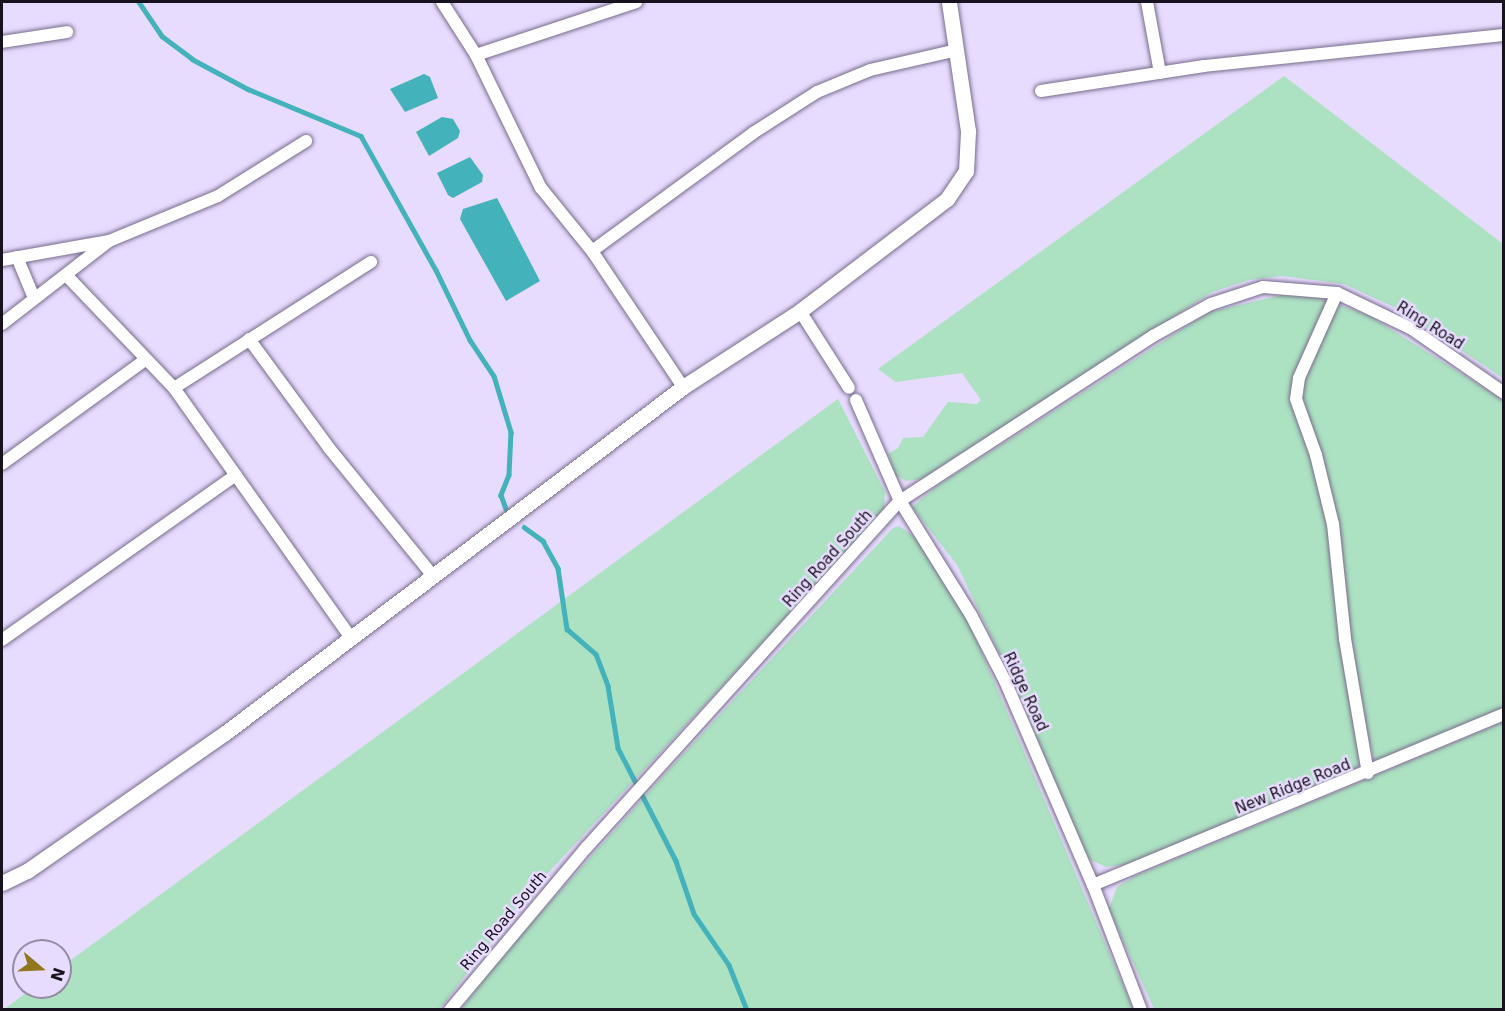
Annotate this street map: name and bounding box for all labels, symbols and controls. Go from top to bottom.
street label: Ring Road [1393,298,1467,354]
street label: Ring Road South [780,507,876,611]
street label: Ridge Road [999,650,1051,734]
street label: New Ridge Road [1233,756,1353,818]
street label: Ring Road South [457,868,551,974]
north arrow [12,939,72,999]
text: N [46,965,69,984]

